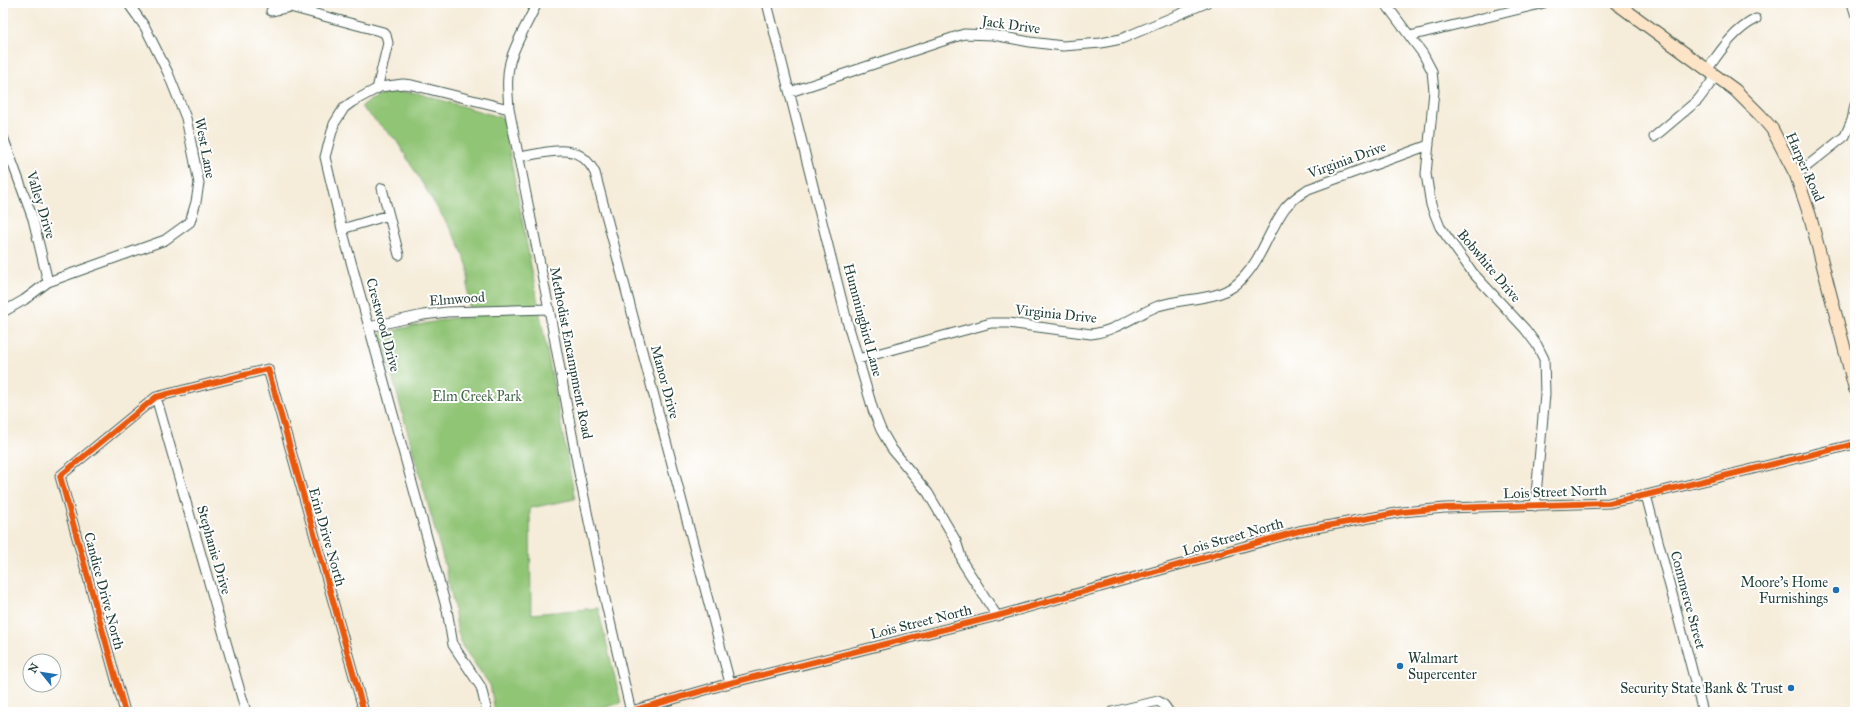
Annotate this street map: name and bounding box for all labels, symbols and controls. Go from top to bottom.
street label: Jack Drive [978,12,1042,39]
street label: West Lane [191,116,219,180]
street label: Harper Road [1782,130,1828,204]
street label: Virginia Drive [1305,138,1389,182]
street label: Valley Drive [22,168,59,241]
street label: Bobwhite Drive [1454,226,1525,306]
street label: Hummingbird Lane [840,262,886,379]
street label: Methodist Encampment Road [546,266,596,440]
street label: Crestwood Drive [362,276,404,374]
street label: Elmwood [429,289,485,309]
street label: Virginia Drive [1013,301,1098,327]
street label: Manor Drive [647,343,683,421]
park label: Elm Creek Park [432,388,522,405]
street label: Lois Street North [1503,482,1607,502]
street label: Erin Drive North [305,486,349,588]
street label: Stephanie Drive [193,503,235,597]
street label: Lois Street North [1181,514,1286,560]
street label: Candice Drive North [80,530,128,652]
street label: Commerce Street [1667,549,1709,651]
place label: Moore's Home Furnishings [1740,574,1828,607]
marker: Moore's Home Furnishings [1831,585,1841,595]
street label: Lois Street North [868,601,974,643]
place label: Walmart Supercenter [1408,650,1478,683]
north arrow [22,653,62,693]
text: N [26,660,42,676]
marker: Walmart Supercenter [1395,661,1405,671]
place label: Security State Bank & Trust [1620,680,1783,697]
marker: Security State Bank & Trust [1786,683,1796,693]

